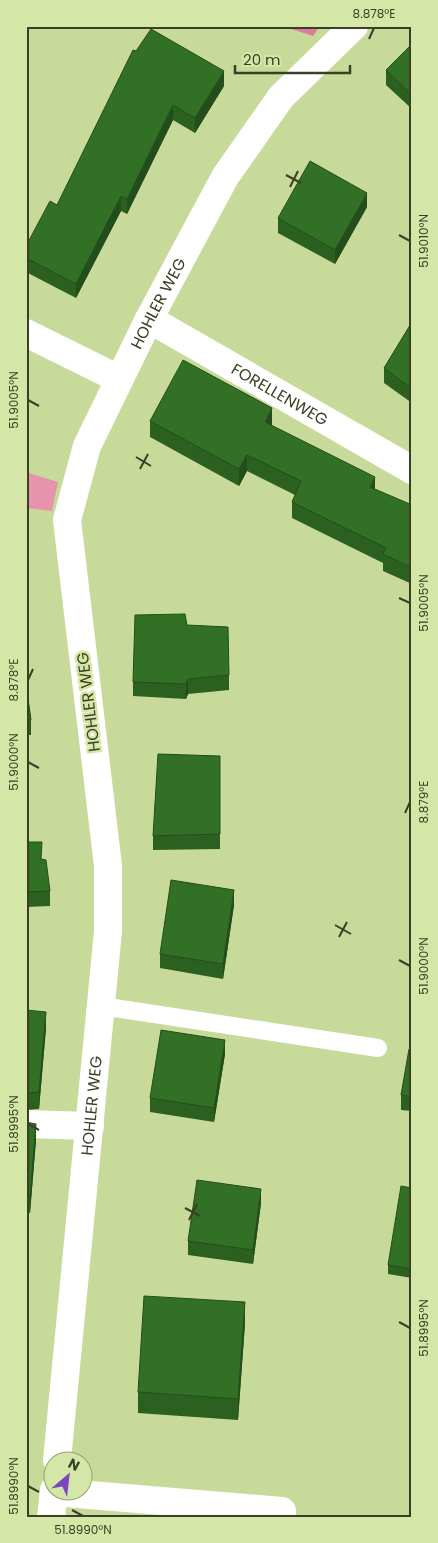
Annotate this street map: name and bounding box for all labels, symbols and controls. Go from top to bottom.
text: 8.878°E [353,5,395,22]
scale bar [235,42,350,74]
text: 20 m [243,49,281,70]
text: 51.9010°N [415,214,432,268]
street label: HOHLER WEG [125,254,192,353]
street label: FORELLENWEG [227,358,332,432]
text: 51.9005°N [5,371,22,429]
text: 51.9005°N [415,574,432,632]
street label: HOHLER WEG [71,651,106,753]
text: 8.878°E [5,659,22,701]
text: 51.9000°N [5,733,22,791]
text: 8.879°E [415,781,432,823]
text: 51.9000°N [415,937,432,995]
street label: HOHLER WEG [75,1055,108,1157]
text: 51.8995°N [5,1095,22,1153]
text: 51.8995°N [415,1299,432,1357]
north arrow [42,1450,92,1500]
text: N [65,1453,83,1476]
text: 51.8990°N [5,1457,22,1515]
text: 51.8990°N [54,1521,112,1538]

